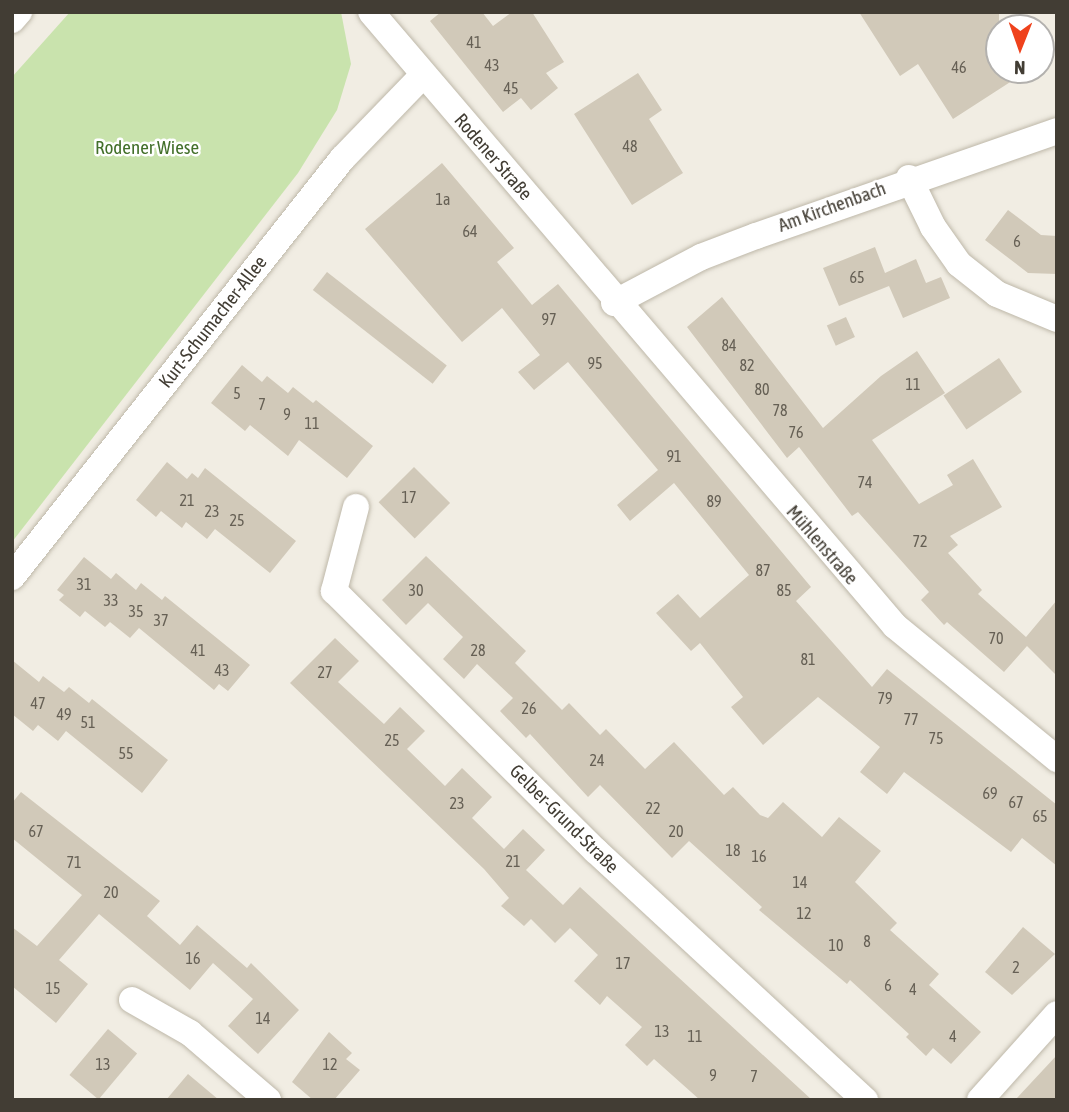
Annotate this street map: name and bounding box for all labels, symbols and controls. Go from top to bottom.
north arrow [985,14,1055,84]
house number: 41 [466,32,482,52]
house number: 43 [484,55,500,75]
house number: 46 [951,57,967,77]
text: N [1014,57,1025,79]
house number: 45 [503,78,519,98]
street label: Rodener Straße [449,109,537,205]
house number: 48 [622,136,638,156]
park label: Rodener Wiese [95,137,199,159]
street label: Am Kirchenbach [775,177,889,237]
house number: 1a [436,189,450,209]
house number: 64 [462,221,478,241]
house number: 6 [1013,231,1021,251]
street label: Kurt-Schumacher-Allee [154,251,272,393]
house number: 65 [849,267,865,287]
house number: 97 [541,309,557,329]
house number: 84 [721,335,737,355]
house number: 95 [587,353,603,373]
house number: 82 [739,355,755,375]
house number: 11 [905,374,921,394]
house number: 80 [754,379,770,399]
house number: 5 [233,383,241,403]
house number: 7 [258,394,266,414]
house number: 78 [772,400,788,420]
house number: 9 [283,404,291,424]
house number: 11 [304,413,320,433]
house number: 76 [788,422,804,442]
house number: 91 [666,446,682,466]
house number: 74 [857,472,873,492]
house number: 17 [401,487,417,507]
house number: 21 [179,490,195,510]
house number: 89 [706,491,722,511]
house number: 23 [204,501,220,521]
street label: Mühlenstraße [781,501,863,589]
house number: 25 [229,510,245,530]
house number: 72 [912,531,928,551]
house number: 87 [755,560,771,580]
house number: 31 [76,574,92,594]
house number: 30 [408,580,424,600]
house number: 85 [776,580,792,600]
house number: 33 [103,590,119,610]
house number: 35 [128,601,144,621]
house number: 37 [153,610,169,630]
house number: 70 [988,628,1004,648]
house number: 41 [190,640,206,660]
house number: 28 [470,640,486,660]
house number: 81 [800,649,816,669]
house number: 43 [214,660,230,680]
house number: 27 [317,662,333,682]
house number: 79 [877,688,893,708]
house number: 47 [30,693,46,713]
house number: 26 [521,698,537,718]
house number: 49 [56,704,72,724]
house number: 77 [903,709,919,729]
house number: 51 [80,712,96,732]
house number: 75 [928,728,944,748]
house number: 25 [384,730,400,750]
house number: 55 [118,743,134,763]
house number: 24 [589,750,605,770]
street label: Gelber-Grund-Straße [505,760,623,878]
house number: 69 [982,783,998,803]
house number: 67 [1008,792,1024,812]
house number: 23 [449,793,465,813]
house number: 22 [645,798,661,818]
house number: 65 [1032,806,1048,826]
house number: 67 [28,821,44,841]
house number: 20 [668,821,684,841]
house number: 18 [725,840,741,860]
house number: 16 [751,846,767,866]
house number: 21 [505,851,521,871]
house number: 71 [66,852,82,872]
house number: 14 [792,872,808,892]
house number: 20 [103,882,119,902]
house number: 12 [796,903,812,923]
house number: 8 [863,931,871,951]
house number: 10 [828,935,844,955]
house number: 16 [185,948,201,968]
house number: 17 [615,953,631,973]
house number: 2 [1012,957,1020,977]
house number: 6 [884,975,892,995]
house number: 15 [45,978,61,998]
house number: 4 [909,979,917,999]
house number: 14 [255,1008,271,1028]
house number: 13 [654,1021,670,1041]
house number: 11 [687,1026,703,1046]
house number: 4 [949,1026,957,1046]
house number: 13 [95,1054,111,1074]
house number: 12 [322,1054,338,1074]
house number: 9 [709,1065,717,1085]
house number: 7 [750,1066,758,1086]

